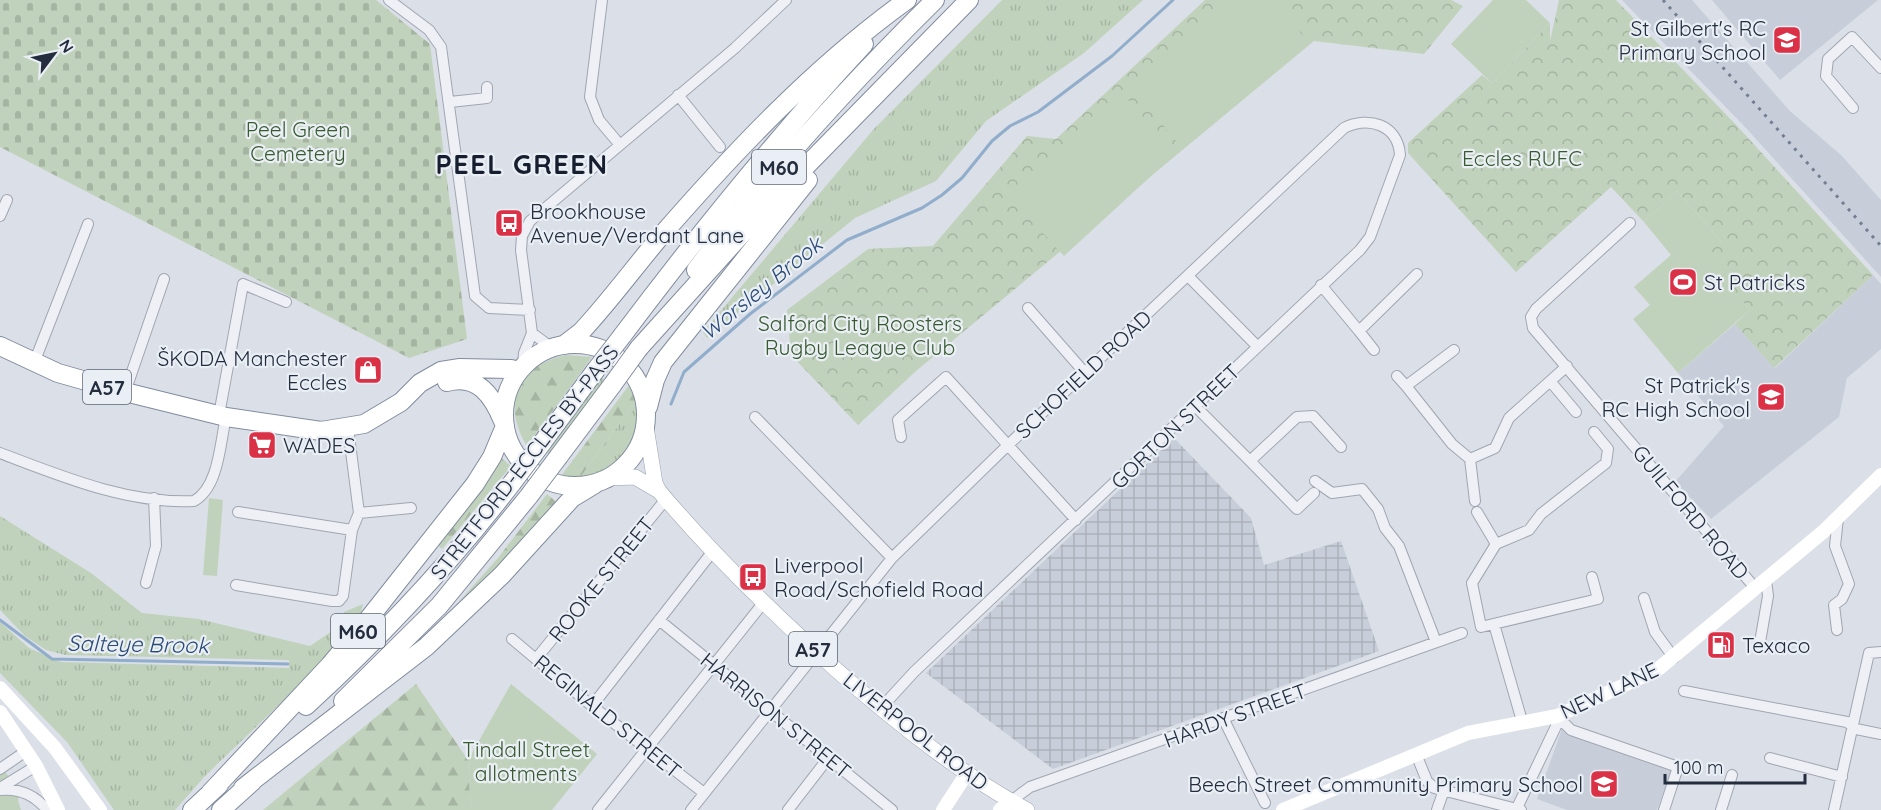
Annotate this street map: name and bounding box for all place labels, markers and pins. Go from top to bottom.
place label: St Gilbert's RC Primary School [1618,15,1766,65]
school or university icon: St Gilbert's RC Primary School [1771,24,1803,56]
place label: Brookhouse Avenue/Verdant Lane [530,198,744,248]
bus stop icon: Brookhouse Avenue/Verdant Lane [493,207,525,239]
sports icon: St Patricks [1667,266,1699,298]
place label: St Patricks [1704,269,1805,295]
place label: ŠKODA Manchester Eccles [158,345,347,395]
shop icon: ŠKODA Manchester Eccles [352,354,384,386]
place label: St Patrick's RC High School [1602,372,1750,422]
school or university icon: St Patrick's RC High School [1755,381,1787,413]
supermarket icon: WADES [246,429,278,461]
place label: WADES [283,432,355,458]
place label: Liverpool Road/Schofield Road [774,552,983,602]
bus stop icon: Liverpool Road/Schofield Road [737,561,769,593]
fuel station icon: Texaco [1705,629,1737,661]
place label: Texaco [1742,632,1810,658]
school or university icon: Beech Street Community Primary School [1588,768,1620,800]
place label: Beech Street Community Primary School [1188,771,1583,797]

